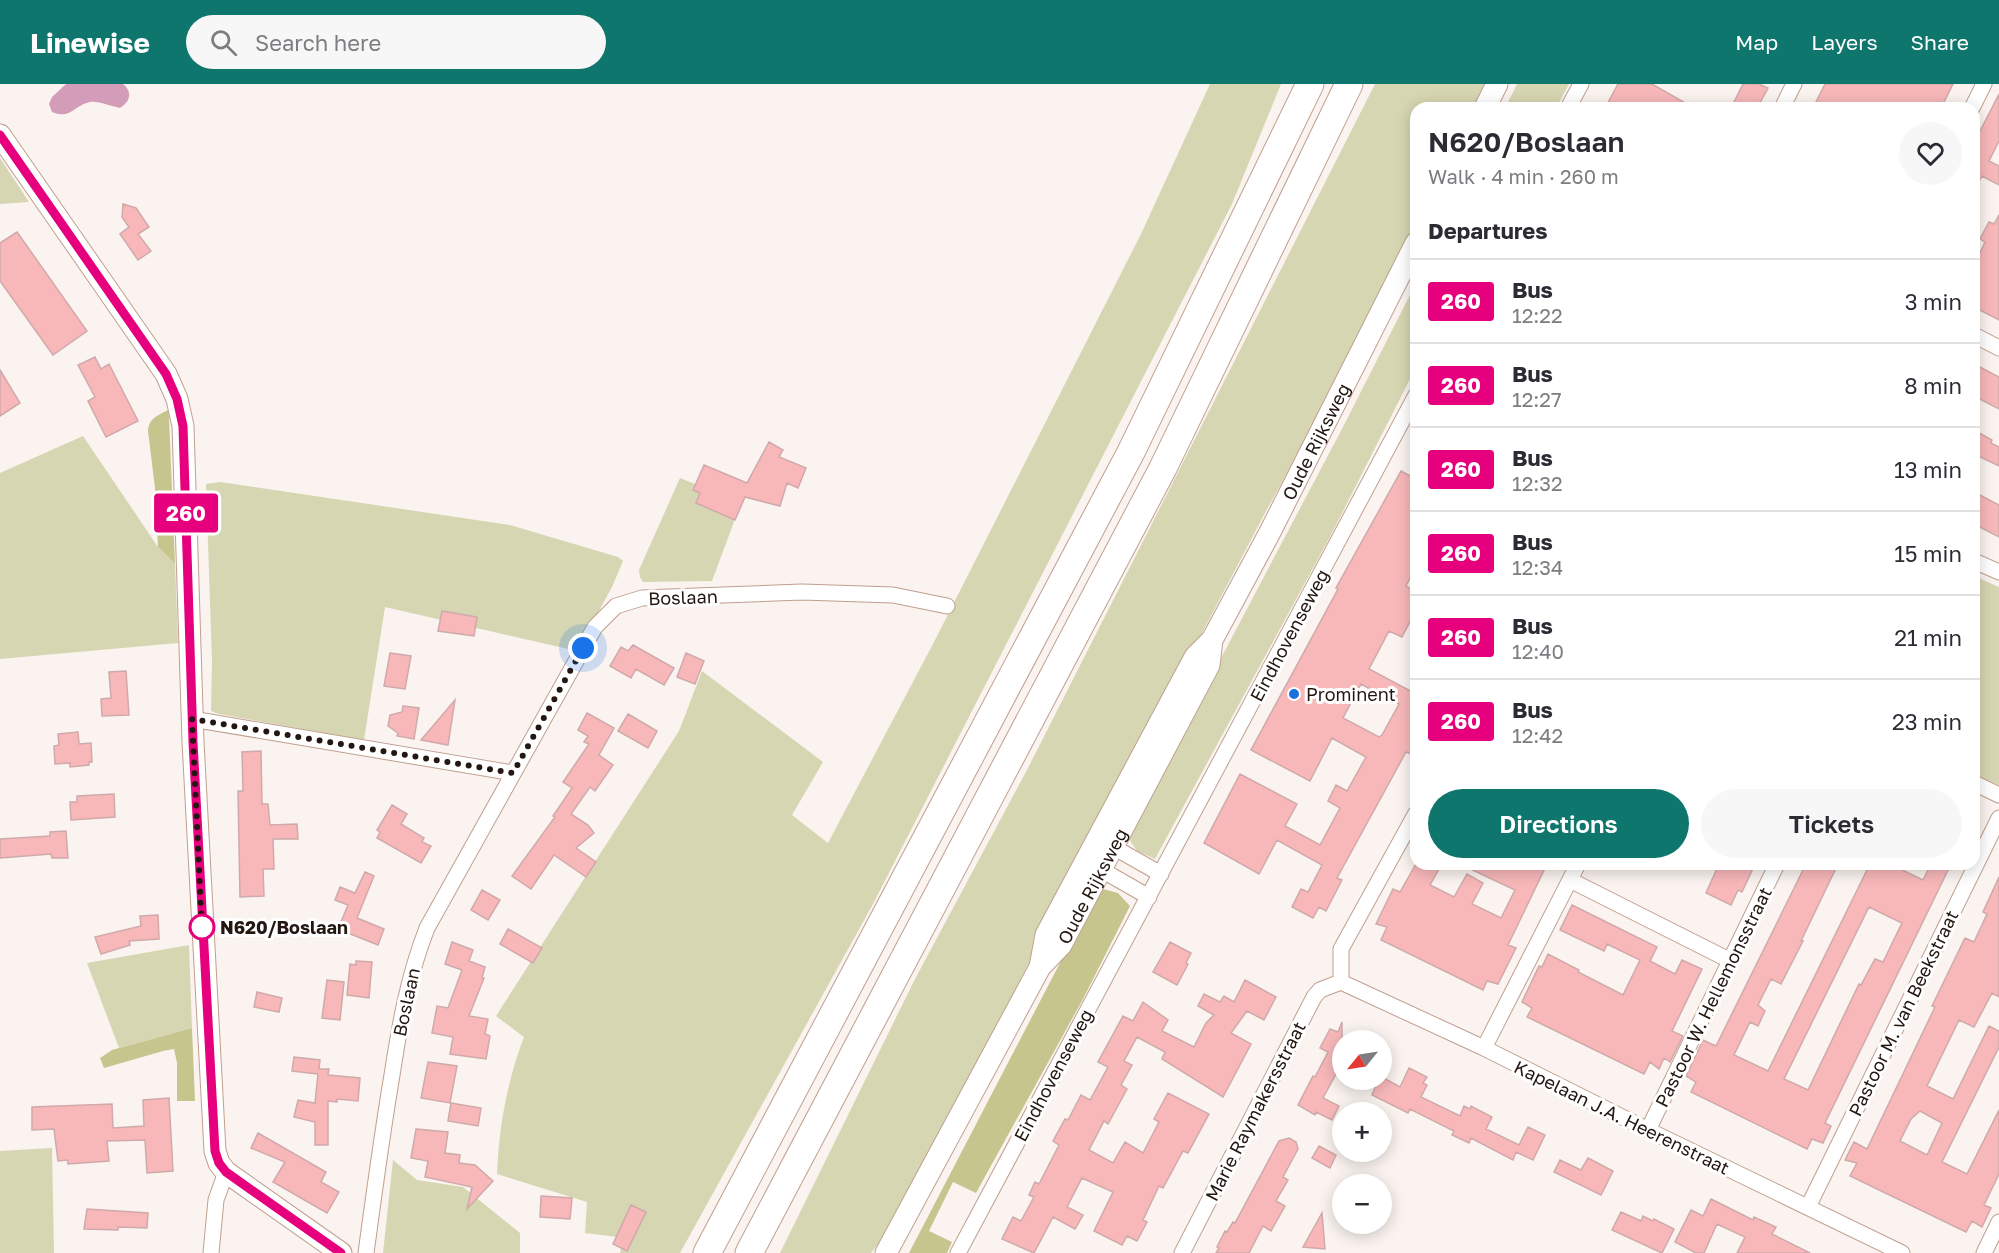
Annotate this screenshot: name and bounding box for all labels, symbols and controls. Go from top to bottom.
search box [186,15,606,69]
text: Linewise [30,26,150,59]
icon: search [207,26,240,59]
text: Search here [255,29,381,56]
text: Map [1735,29,1778,55]
text: Layers [1811,29,1878,55]
text: Share [1911,29,1969,55]
button: heart [1899,122,1962,185]
text: N620/Boslaan [1428,125,1624,158]
text: Walk · 4 min · 260 m [1428,164,1619,188]
text: Departures [1428,217,1547,244]
text: Bus [1512,276,1553,303]
text: 260 [1441,288,1481,314]
text: 3 min [1905,288,1962,315]
text: 12:22 [1512,303,1563,327]
text: Bus [1512,360,1553,387]
text: 260 [1441,372,1481,398]
text: 8 min [1904,372,1962,399]
street label: Oude Rijksweg [1277,379,1354,503]
text: 12:27 [1512,387,1562,411]
text: Bus [1512,444,1553,471]
text: 260 [1441,456,1481,482]
text: 13 min [1894,456,1962,483]
text: 12:32 [1512,471,1563,495]
line badge: 260 [152,494,220,532]
text: 260 [166,500,206,526]
text: Bus [1512,528,1553,555]
text: 260 [1441,540,1481,566]
text: 15 min [1894,540,1962,567]
text: 12:34 [1512,555,1563,579]
street label: Eindhovenseweg [1245,565,1333,705]
street label: Boslaan [648,585,718,609]
text: Bus [1512,612,1553,639]
text: 260 [1441,624,1481,650]
text: 21 min [1894,624,1962,651]
your location [568,633,598,663]
text: 12:40 [1512,639,1564,663]
place label: Prominent [1306,683,1396,705]
marker: Prominent [1287,687,1301,701]
text: Bus [1512,696,1553,723]
text: 260 [1441,708,1481,734]
text: 23 min [1892,708,1962,735]
text: 12:42 [1512,723,1563,747]
button: Directions [1428,789,1689,858]
button: Tickets [1701,789,1962,858]
street label: Oude Rijksweg [1053,824,1132,948]
street label: Pastoor W. Hellemonsstraat [1650,883,1776,1111]
street label: Pastoor M. van Beekstraat [1843,906,1963,1120]
marker: N620/Boslaan [189,914,215,940]
place label: N620/Boslaan [220,916,348,938]
street label: Boslaan [388,966,424,1038]
street label: Eindhovenseweg [1009,1005,1097,1145]
street label: Marie Raymakersstraat [1200,1018,1310,1204]
north arrow [1332,1030,1392,1090]
map controls [1332,1030,1392,1234]
street label: Kapelaan J.A. Heerenstraat [1511,1055,1733,1179]
button: + [1332,1102,1392,1162]
button: − [1332,1174,1392,1234]

